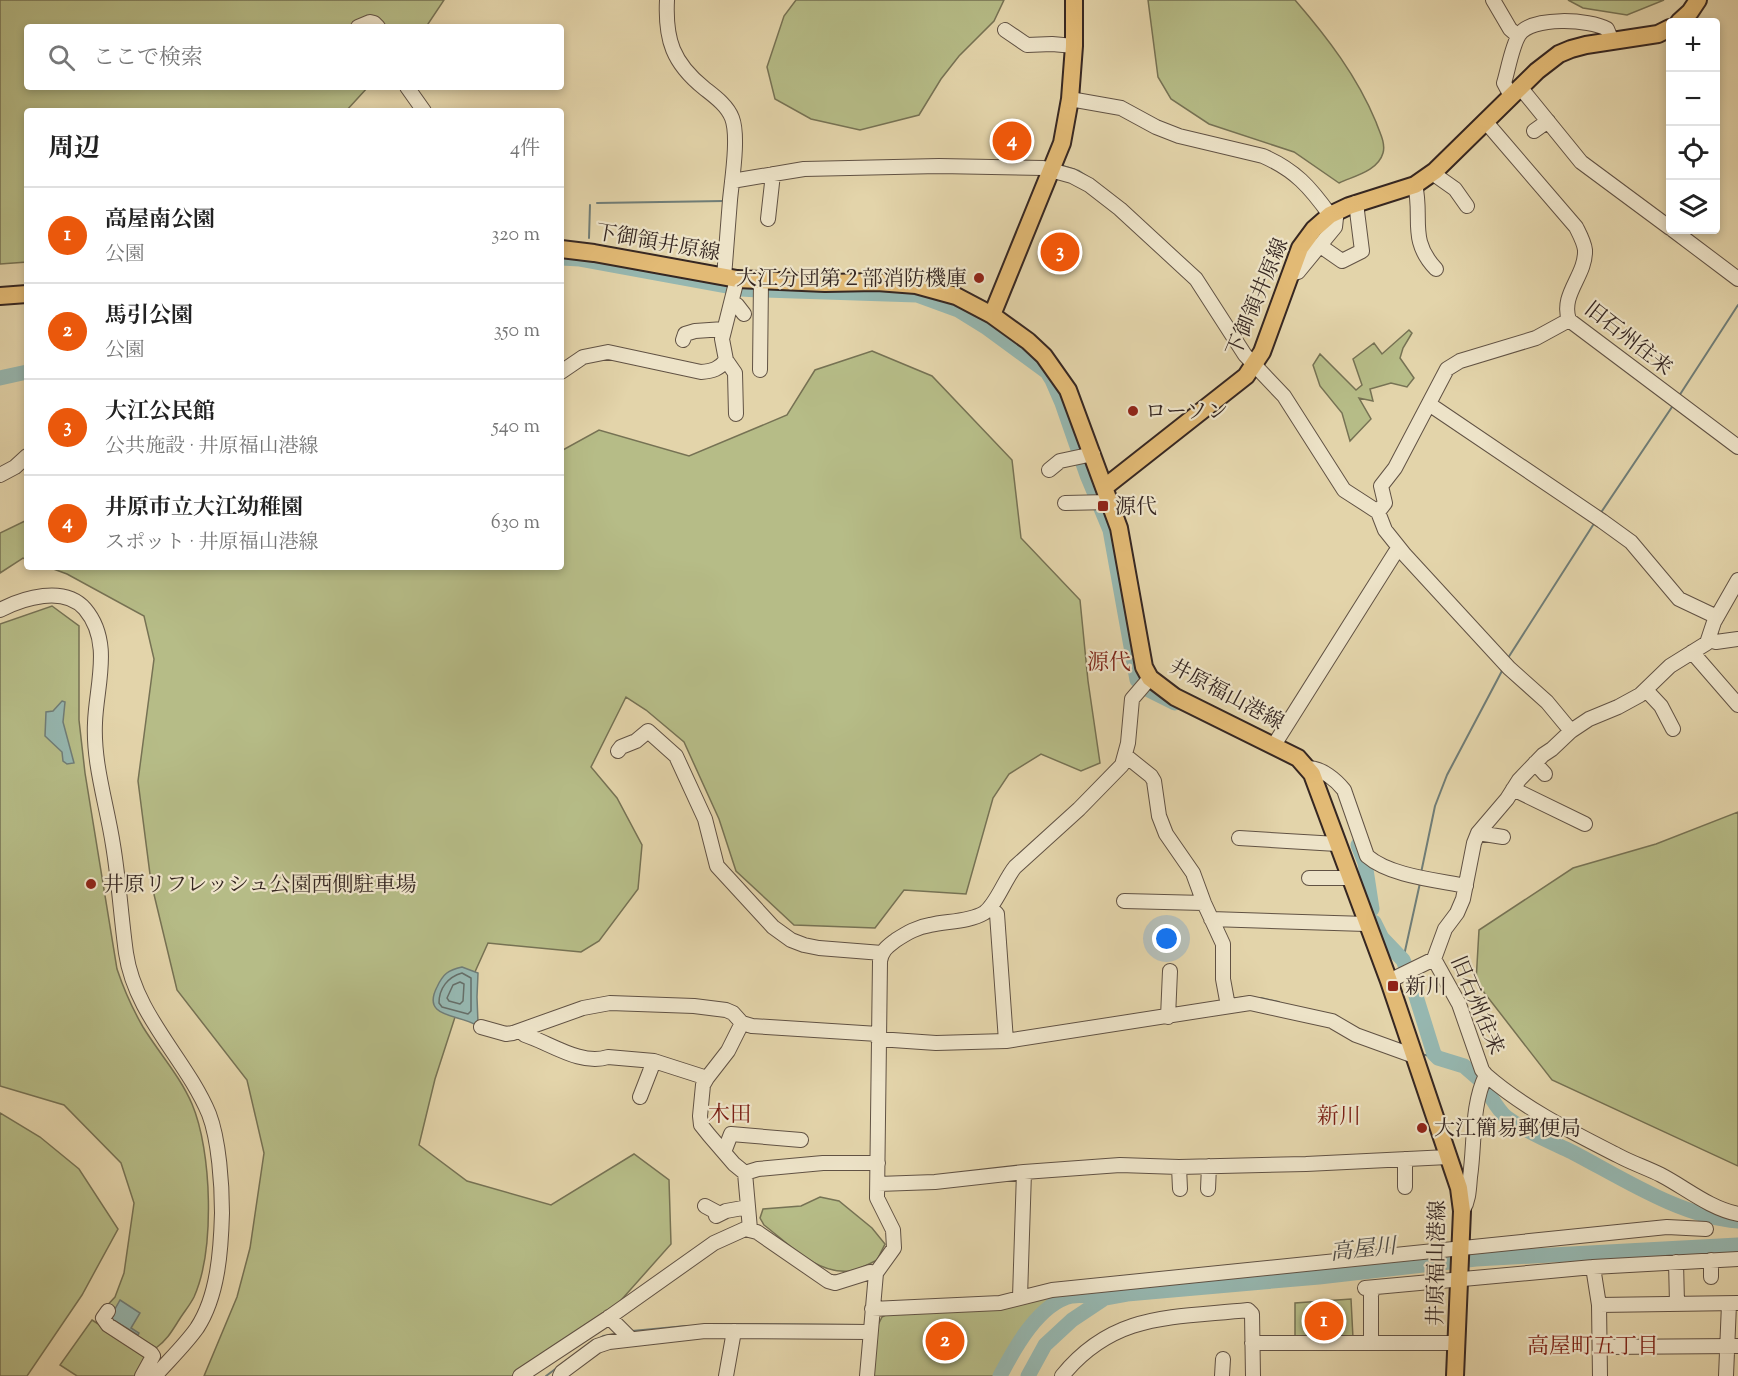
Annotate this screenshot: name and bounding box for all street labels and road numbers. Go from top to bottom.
street label: 下御領井原線 [593,218,722,270]
street label: 下御領井原線 [1220,234,1297,362]
street label: 旧石州往来 [1577,295,1678,384]
street label: 井原福山港線 [1163,653,1289,739]
street label: 旧石州往来 [1442,952,1510,1060]
street label: 井原福山港線 [1422,1200,1454,1326]

